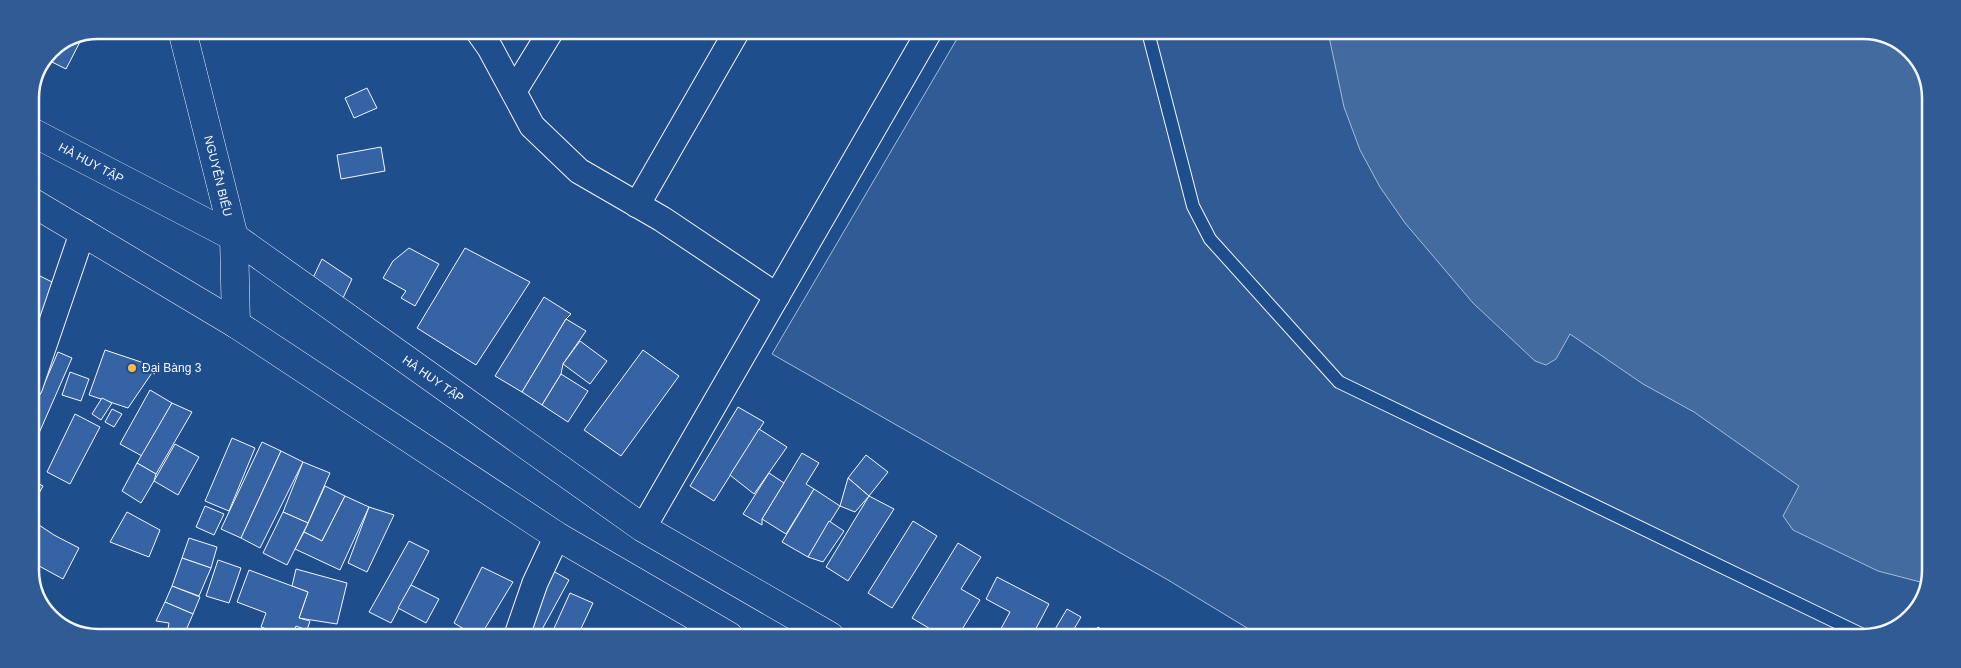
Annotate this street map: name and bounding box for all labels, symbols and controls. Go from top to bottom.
street label: NGUYỄN BIỂU [201,134,236,218]
street label: HÀ HUY TẬP [56,139,126,186]
street label: HÀ HUY TẬP [400,352,467,405]
place label: Đại Bàng 3 [142,361,202,375]
marker: Đại Bàng 3 [126,362,138,374]

